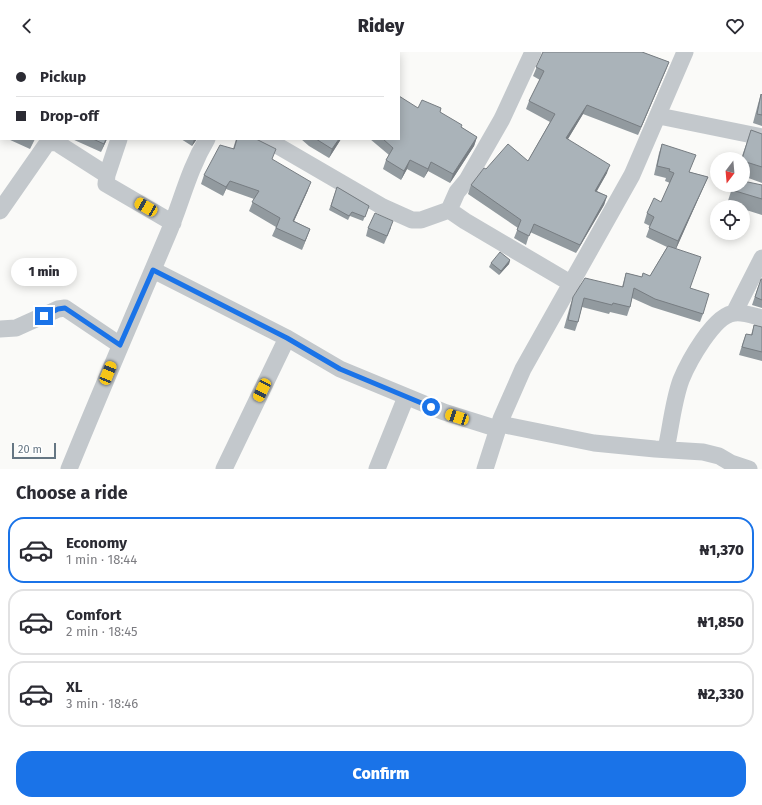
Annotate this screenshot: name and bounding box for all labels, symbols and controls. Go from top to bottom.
icon: back [16,15,38,37]
text: Ridey [358,15,404,37]
icon: heart [724,15,746,37]
text: Pickup [40,68,86,86]
text: Drop-off [40,107,99,125]
north arrow [710,152,750,192]
map controls [710,152,750,240]
car [133,196,159,218]
button: locate [710,200,750,240]
callout: 1 min [11,258,77,286]
text: 1 min [28,264,60,279]
route end [35,307,53,325]
car [98,360,118,386]
car [251,377,273,403]
route start [422,398,440,416]
car [444,408,470,426]
scale bar [12,441,56,460]
text: 20 m [18,443,42,456]
text: Choose a ride [16,482,128,504]
icon: car [18,532,54,568]
text: Economy [66,534,127,552]
text: ₦1,370 [700,541,744,559]
text: 1 min · 18:44 [66,552,137,567]
icon: car [18,604,54,640]
text: Comfort [66,606,122,624]
text: ₦1,850 [698,613,744,631]
text: 2 min · 18:45 [66,624,137,639]
icon: car [18,676,54,712]
text: XL [66,678,82,696]
text: ₦2,330 [698,685,744,703]
text: 3 min · 18:46 [66,696,138,711]
button: Confirm [16,751,746,797]

